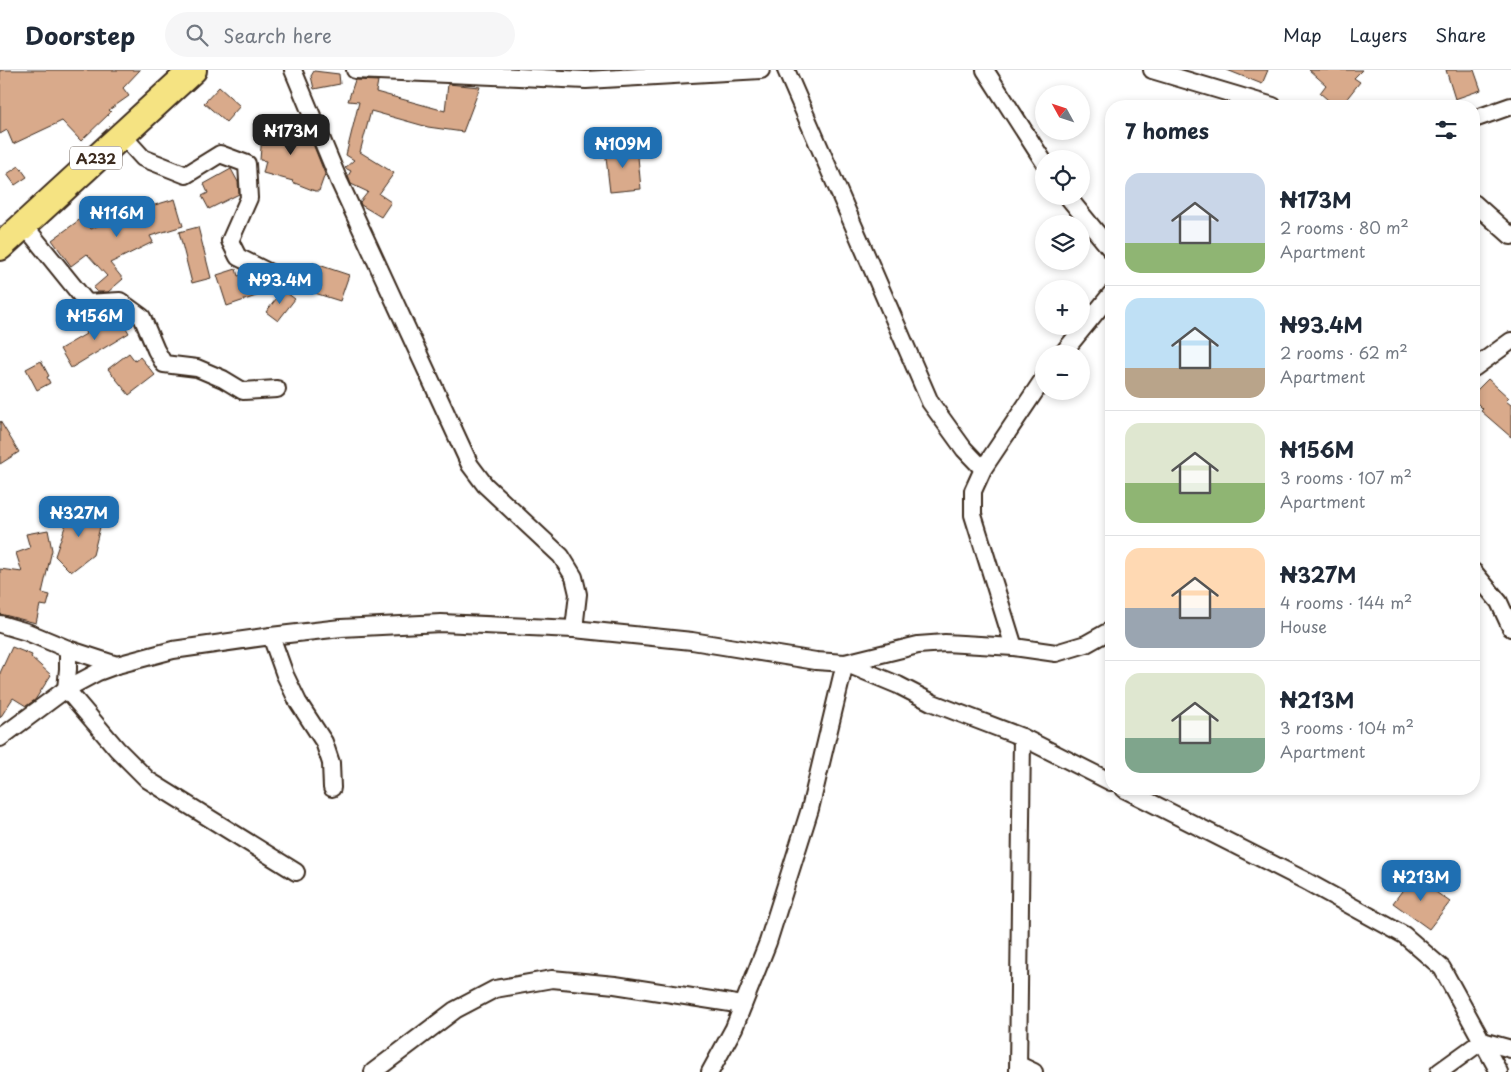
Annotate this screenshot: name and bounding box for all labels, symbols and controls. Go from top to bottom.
search box [165,12,515,57]
text: Doorstep [25,17,135,53]
icon: search [183,21,211,49]
text: Search here [223,21,332,49]
text: Map [1283,21,1322,48]
text: Layers [1350,21,1407,48]
text: Share [1435,21,1486,48]
north arrow [1035,85,1090,140]
map controls [1035,85,1090,400]
pin: ₦173M [256,114,326,156]
text: 7 homes [1125,114,1209,146]
icon: filters [1432,116,1460,144]
text: ₦173M [264,118,318,142]
pin: ₦109M [588,126,658,169]
text: ₦109M [595,131,651,155]
road number: A232 [70,146,122,170]
button: locate [1035,150,1090,205]
text: ₦173M [1280,183,1352,215]
icon: home [1165,193,1225,253]
pin: ₦116M [82,196,152,238]
text: ₦116M [90,200,144,224]
button: layers [1035,215,1090,270]
text: 2 rooms · 80 m² [1280,215,1409,239]
text: Apartment [1280,239,1365,263]
pin: ₦93.4M [239,262,321,305]
text: ₦93.4M [248,267,312,291]
button: + [1035,280,1090,335]
pin: ₦156M [60,298,130,341]
text: ₦156M [67,303,123,327]
text: ₦93.4M [1280,308,1363,340]
icon: home [1165,318,1225,378]
text: 2 rooms · 62 m² [1280,340,1408,364]
button: − [1035,345,1090,400]
text: Apartment [1280,364,1365,388]
text: ₦156M [1280,433,1354,465]
icon: home [1165,443,1225,503]
text: 3 rooms · 107 m² [1280,465,1412,489]
text: Apartment [1280,489,1365,513]
pin: ₦327M [44,496,114,538]
text: ₦327M [50,500,108,524]
text: ₦327M [1280,558,1356,590]
icon: home [1165,568,1225,628]
text: 4 rooms · 144 m² [1280,590,1412,614]
text: House [1280,614,1327,638]
text: ₦213M [1280,683,1354,715]
icon: home [1165,693,1225,753]
text: 3 rooms · 104 m² [1280,715,1414,739]
text: Apartment [1280,739,1365,763]
pin: ₦213M [1386,860,1456,902]
text: ₦213M [1393,864,1449,888]

